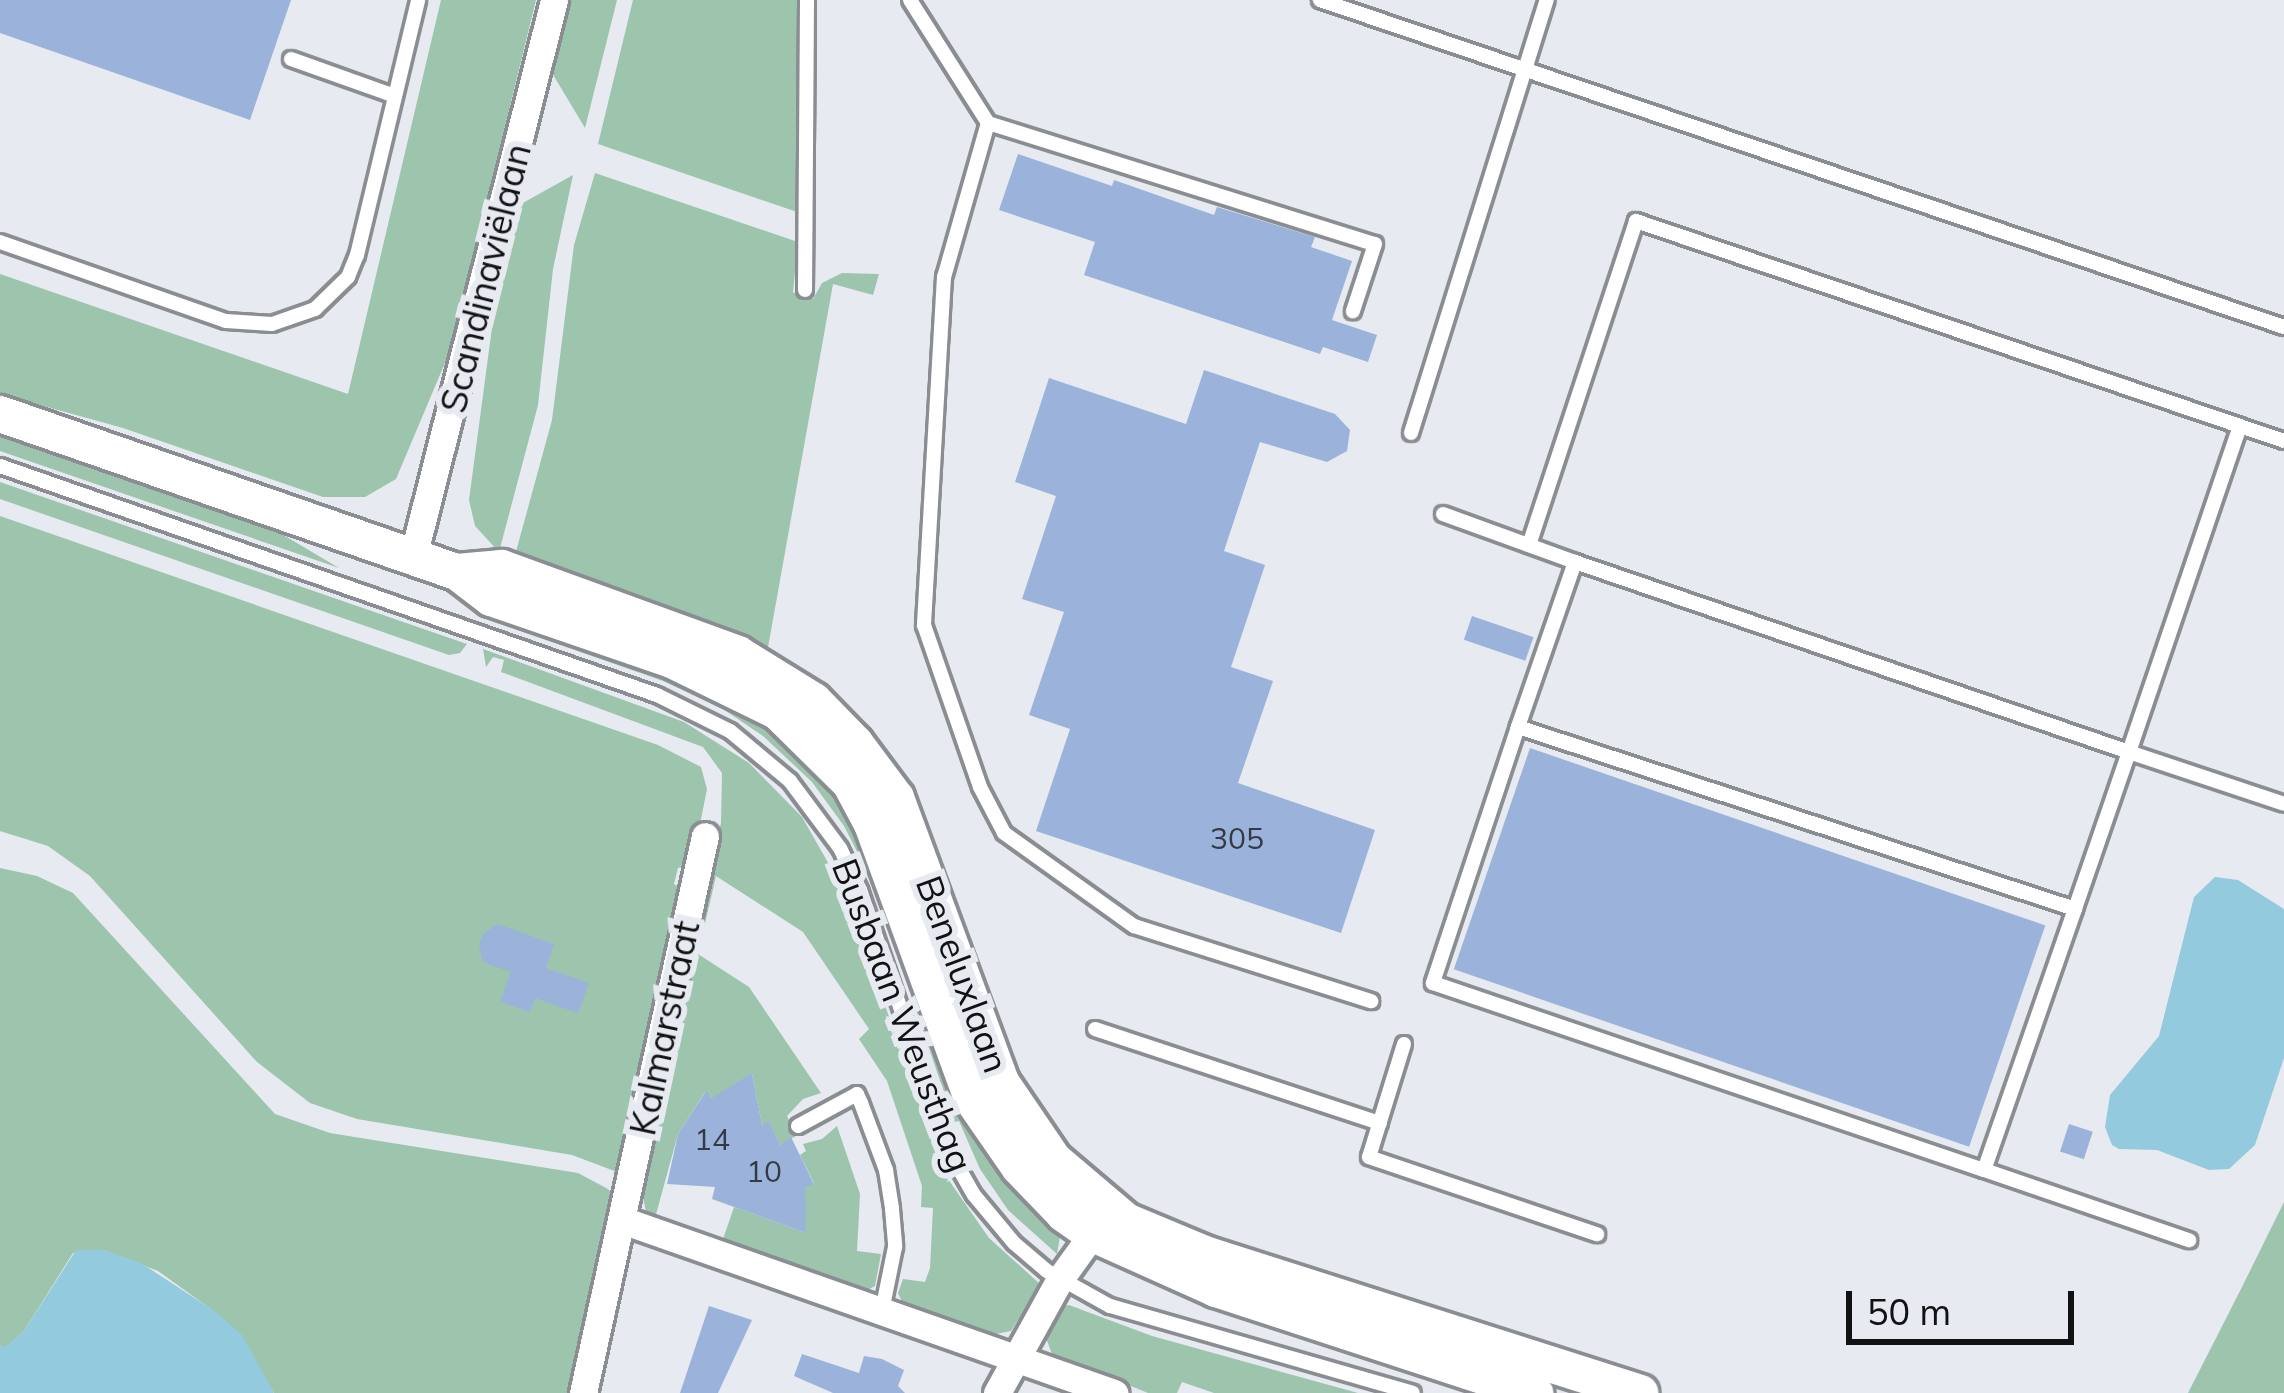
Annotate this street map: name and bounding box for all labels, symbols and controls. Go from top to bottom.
street label: Scandinaviëlaan [431,139,539,417]
house number: 305 [1210,820,1264,856]
street label: Busbaan Weusthag [823,853,983,1177]
street label: Beneluxlaan [907,870,1019,1078]
street label: Kalmarstraat [620,917,708,1139]
house number: 14 [694,1121,730,1157]
house number: 10 [746,1153,782,1189]
scale bar [1852,1267,2080,1341]
text: 50 m [1867,1289,1951,1334]

